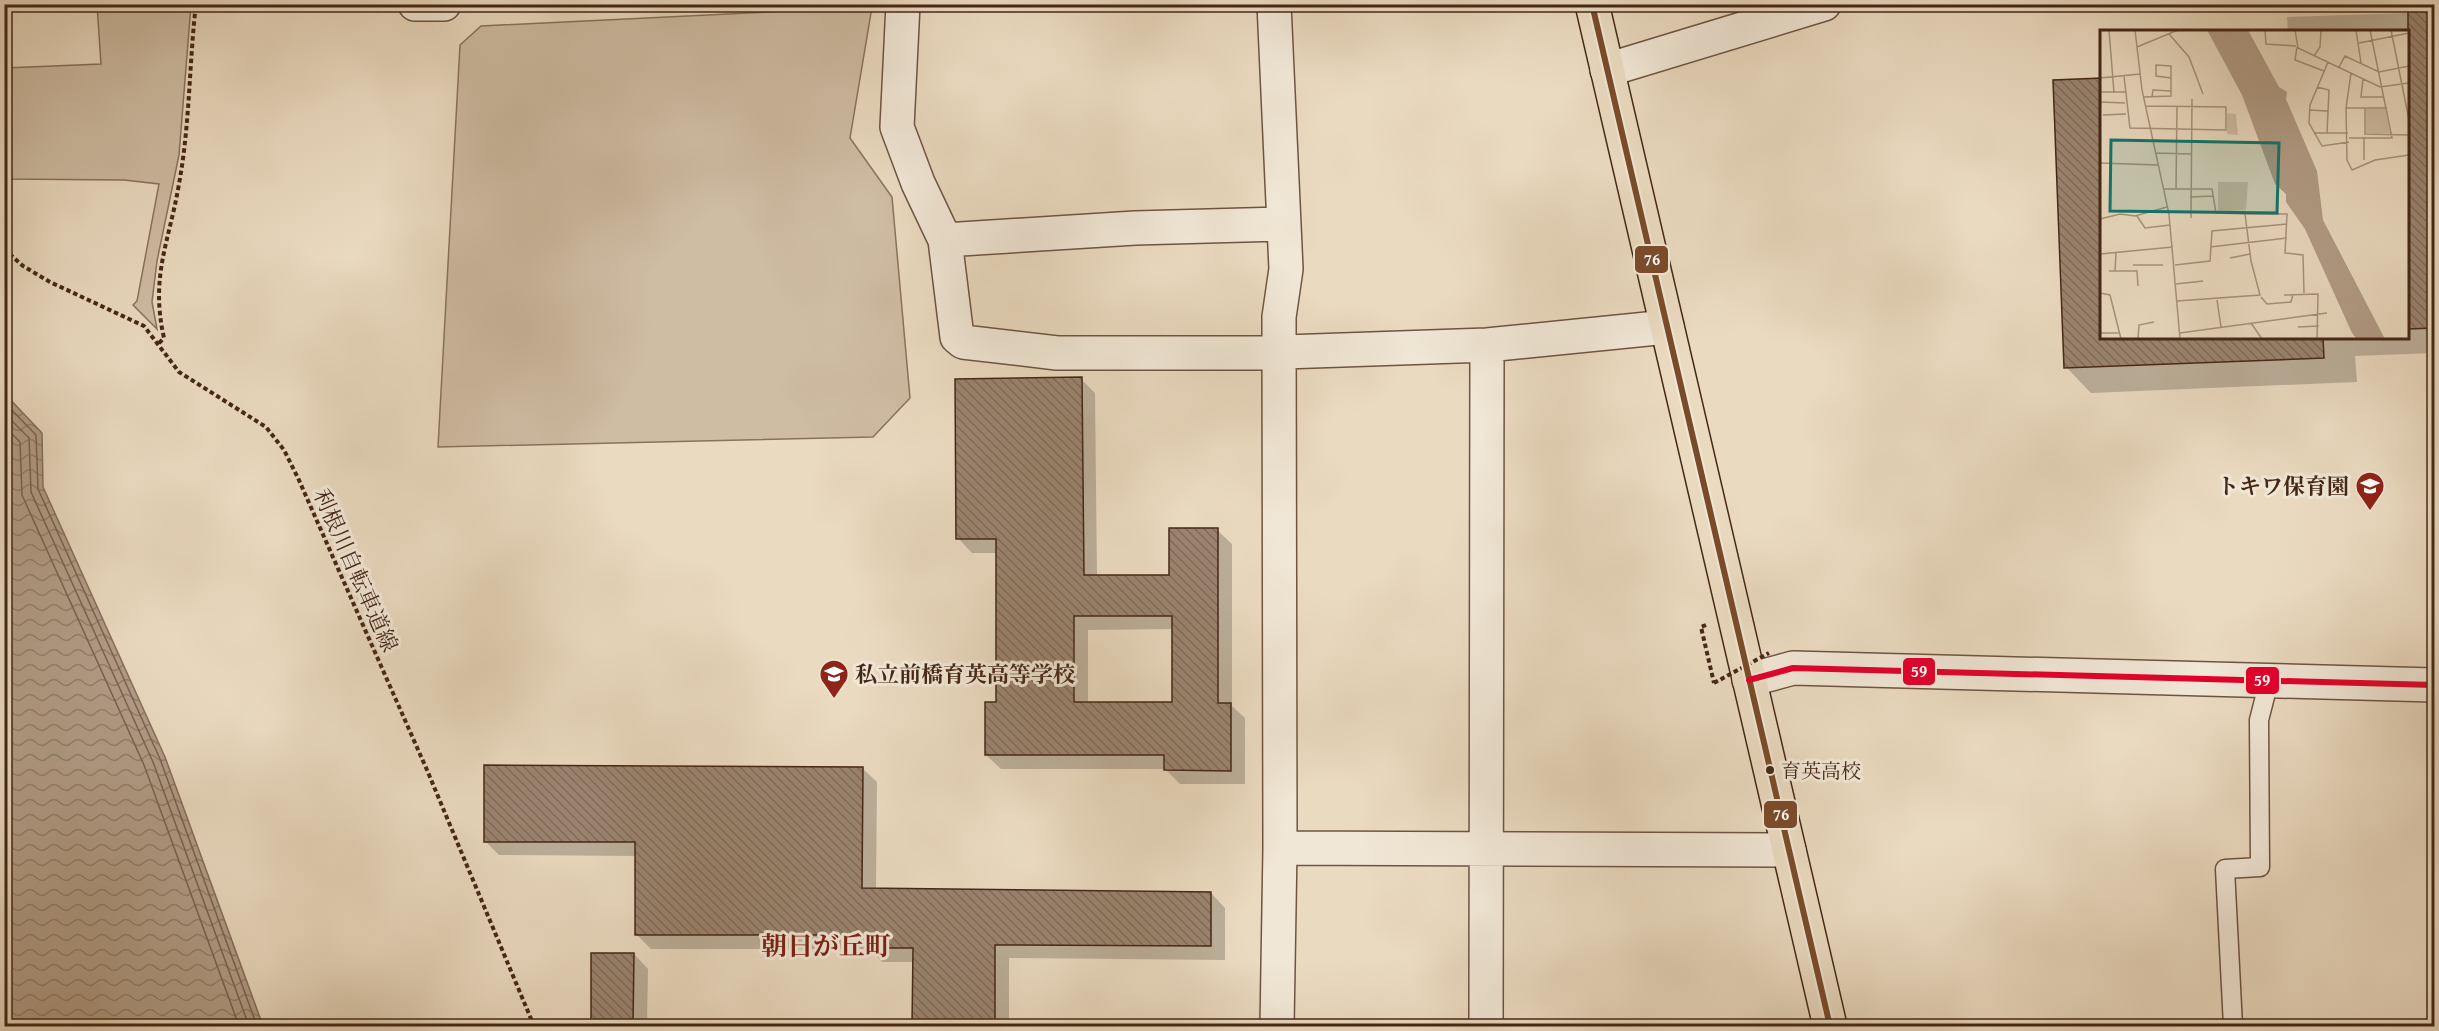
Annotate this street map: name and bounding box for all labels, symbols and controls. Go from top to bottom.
inset map [2100,30,2409,339]
line badge: 76 [1634,245,1669,274]
text: 76 [1644,247,1660,271]
place label: トキワ保育園 [2217,470,2349,502]
school or university icon: トキワ保育園 [2354,470,2386,512]
street label: 利根川自転車道線 [306,483,406,657]
line badge: 59 [1902,657,1936,686]
school or university icon: 私立前橋育英高等学校 [818,658,850,700]
place label: 私立前橋育英高等学校 [855,658,1075,690]
text: 59 [1911,659,1927,683]
line badge: 59 [2245,666,2280,695]
text: 59 [2254,668,2270,692]
place label: 育英高校 [1781,756,1861,785]
marker: 育英高校 [1764,764,1776,776]
line badge: 76 [1763,800,1798,829]
text: 76 [1773,802,1789,826]
district label: 朝日が丘町 [761,926,891,965]

